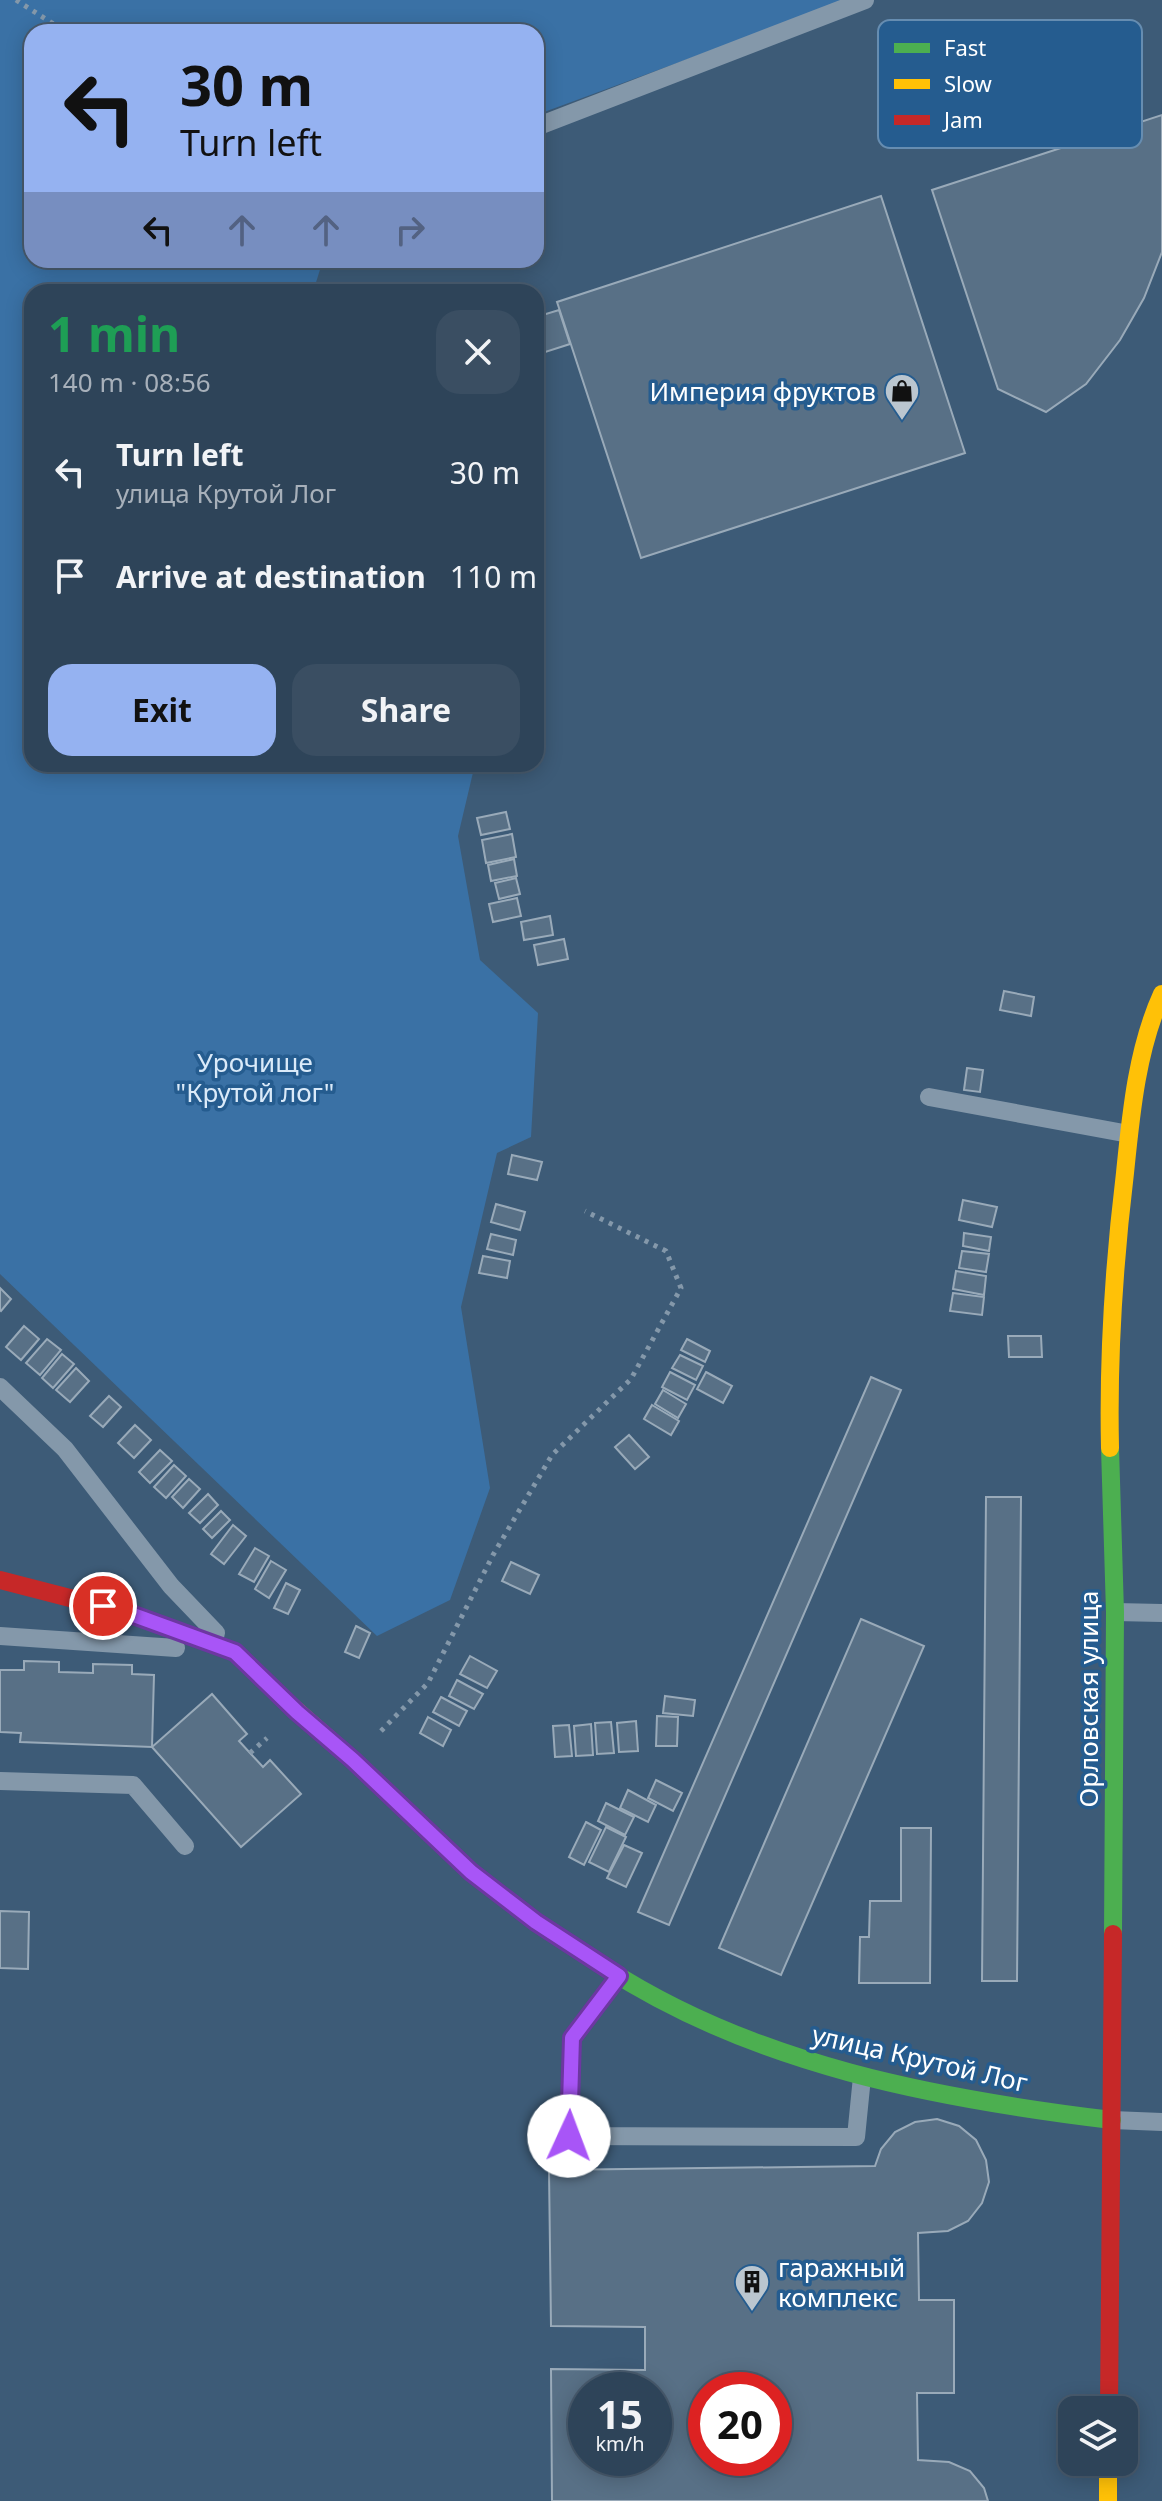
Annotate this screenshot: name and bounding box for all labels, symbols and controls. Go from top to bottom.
legend [878,20,1142,148]
text: Fast [944,32,986,62]
text: 30 m [180,46,313,122]
icon: left [48,56,152,160]
text: Slow [944,68,993,98]
text: Jam [942,104,983,134]
text: Turn left [180,118,322,167]
icon: left [136,208,180,252]
icon: ahead [220,208,264,252]
icon: ahead [304,208,348,252]
icon: right [388,208,432,252]
text: 1 min [48,301,180,366]
button: close [436,310,520,394]
text: 140 m · 08:56 [48,364,211,400]
shop icon: Империя фруктов [883,372,921,422]
place label: Империя фруктов [649,373,876,409]
text: Turn left [116,434,244,475]
icon: left [48,450,92,494]
text: 30 m [450,452,520,493]
text: улица Крутой Лог [116,475,336,511]
icon: arrive [48,554,92,598]
text: Arrive at destination [116,556,426,597]
text: 110 m [450,556,537,597]
button: Exit [48,664,276,756]
button: Share [292,664,520,756]
park label: Урочище "Крутой лог" [176,1044,334,1110]
pin [69,1572,137,1640]
icon: arrive [81,1584,125,1628]
street label: Орловская улица [1070,1591,1106,1808]
street label: улица Крутой Лог [809,2016,1031,2100]
position arrow [527,2094,611,2178]
place label: гаражный комплекс [778,2249,905,2315]
building icon: гаражный комплекс [733,2263,771,2313]
speed limit sign: 20 [688,2372,792,2476]
text: 15 [597,2386,643,2441]
map controls [1058,2396,1138,2476]
button: layers [1058,2396,1138,2476]
text: km/h [595,2430,645,2457]

